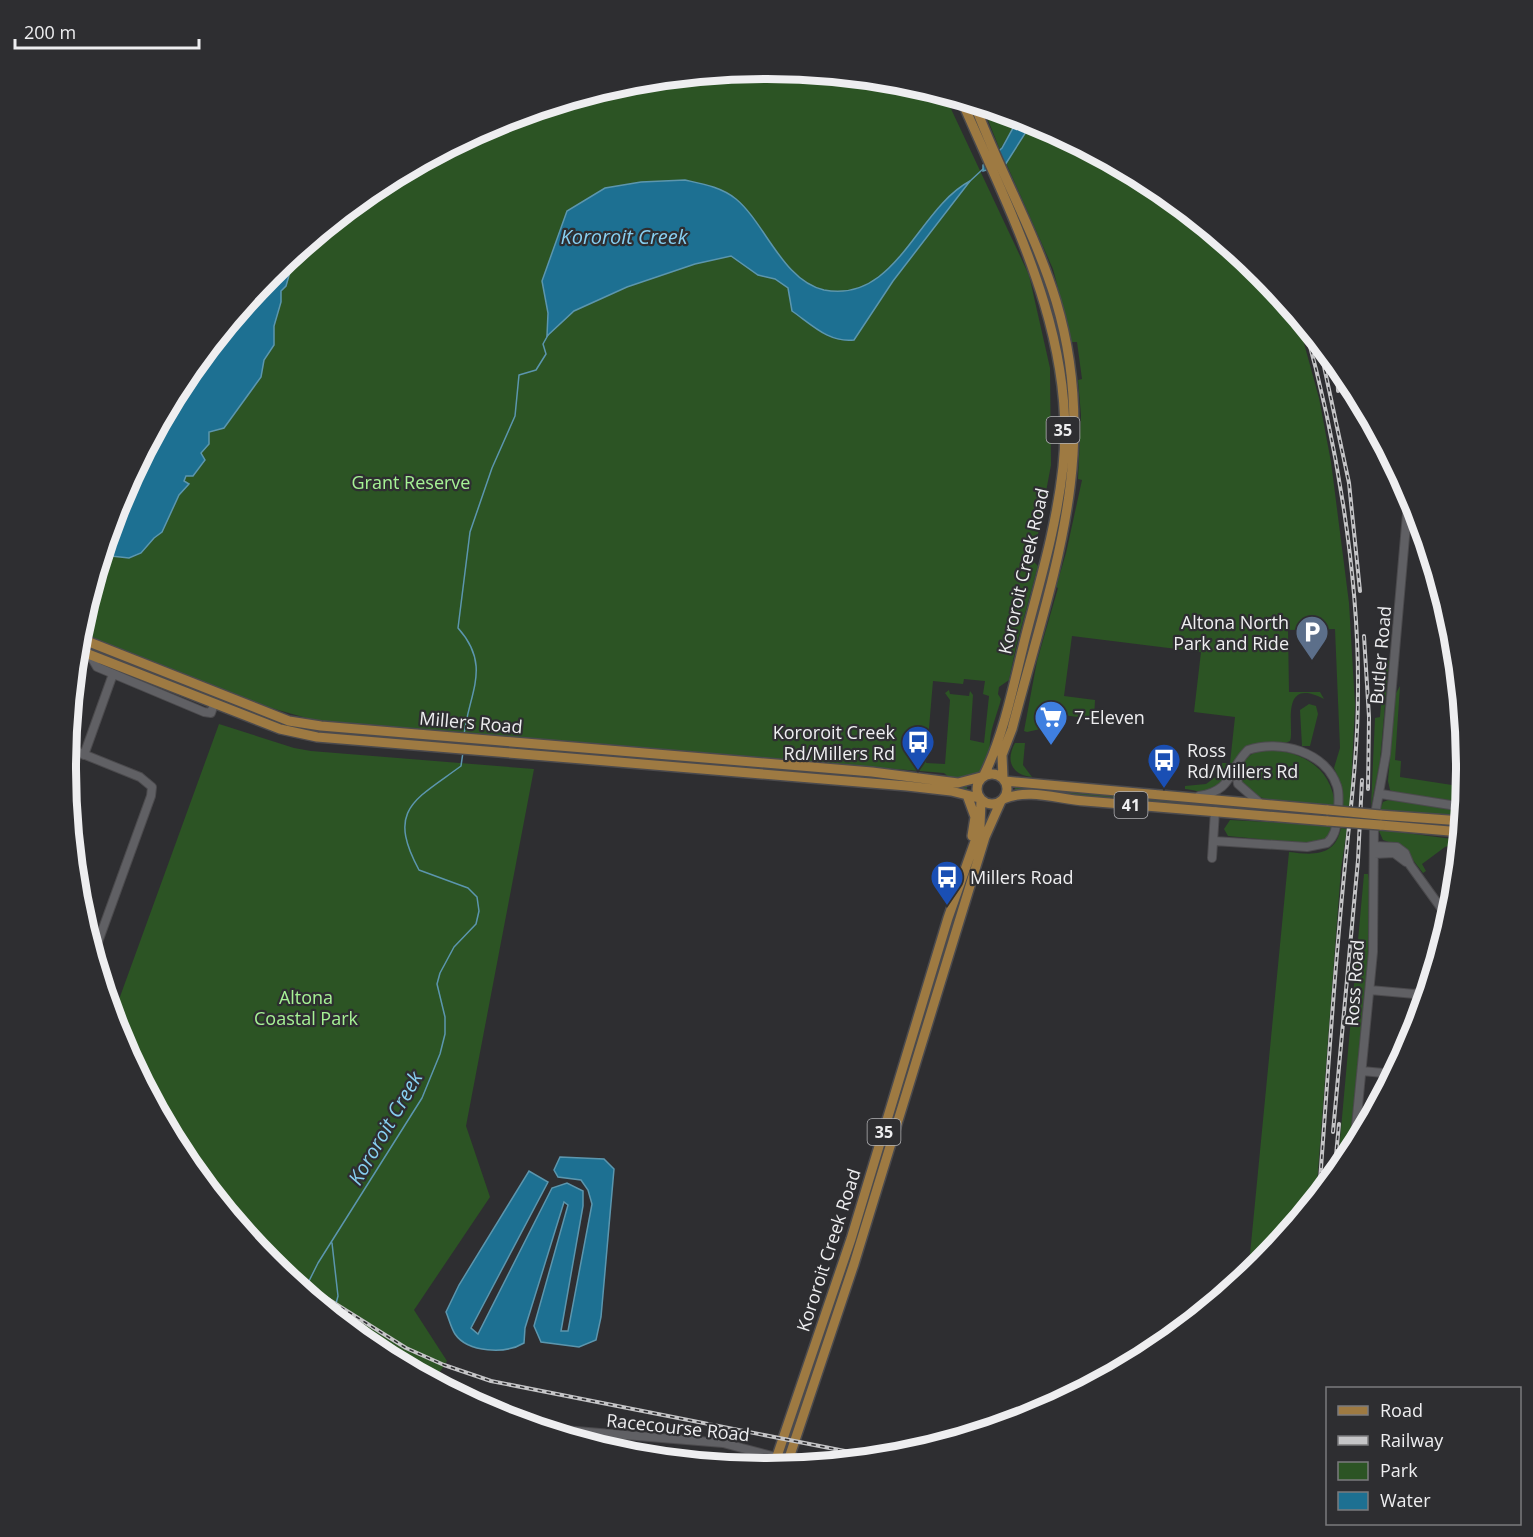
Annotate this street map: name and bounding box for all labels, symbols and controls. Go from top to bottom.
scale bar [15,12,200,50]
text: 200 m [24,20,76,44]
water label: Kororoit Creek [561,223,689,250]
road number: 35 [1046,417,1080,443]
park label: Grant Reserve [352,470,470,494]
street label: Kororoit Creek Road [992,486,1054,656]
street label: Butler Road [1364,605,1396,705]
place label: Altona North Park and Ride [1173,610,1289,655]
parking icon: Altona North Park and Ride [1294,614,1330,661]
supermarket icon: 7-Eleven [1033,699,1069,746]
place label: 7-Eleven [1074,705,1145,729]
street label: Millers Road [418,706,524,738]
place label: Kororoit Creek Rd/Millers Rd [773,720,896,765]
bus stop icon: Kororoit Creek Rd/Millers Rd [900,724,936,771]
place label: Ross Rd/Millers Rd [1187,738,1298,783]
bus stop icon: Ross Rd/Millers Rd [1146,742,1182,789]
road number: 41 [1114,792,1148,818]
bus stop icon: Millers Road [929,859,965,906]
place label: Millers Road [970,865,1074,889]
street label: Ross Road [1339,939,1369,1027]
park label: Altona Coastal Park [254,985,359,1030]
water label: Kororoit Creek [342,1065,429,1190]
road number: 35 [868,1119,900,1145]
street label: Kororoit Creek Road [790,1166,866,1334]
legend [1326,1387,1521,1525]
text: Road [1380,1398,1423,1422]
street label: Racecourse Road [605,1408,751,1446]
text: Railway [1380,1428,1444,1452]
text: Park [1380,1458,1418,1482]
text: Water [1380,1488,1431,1512]

